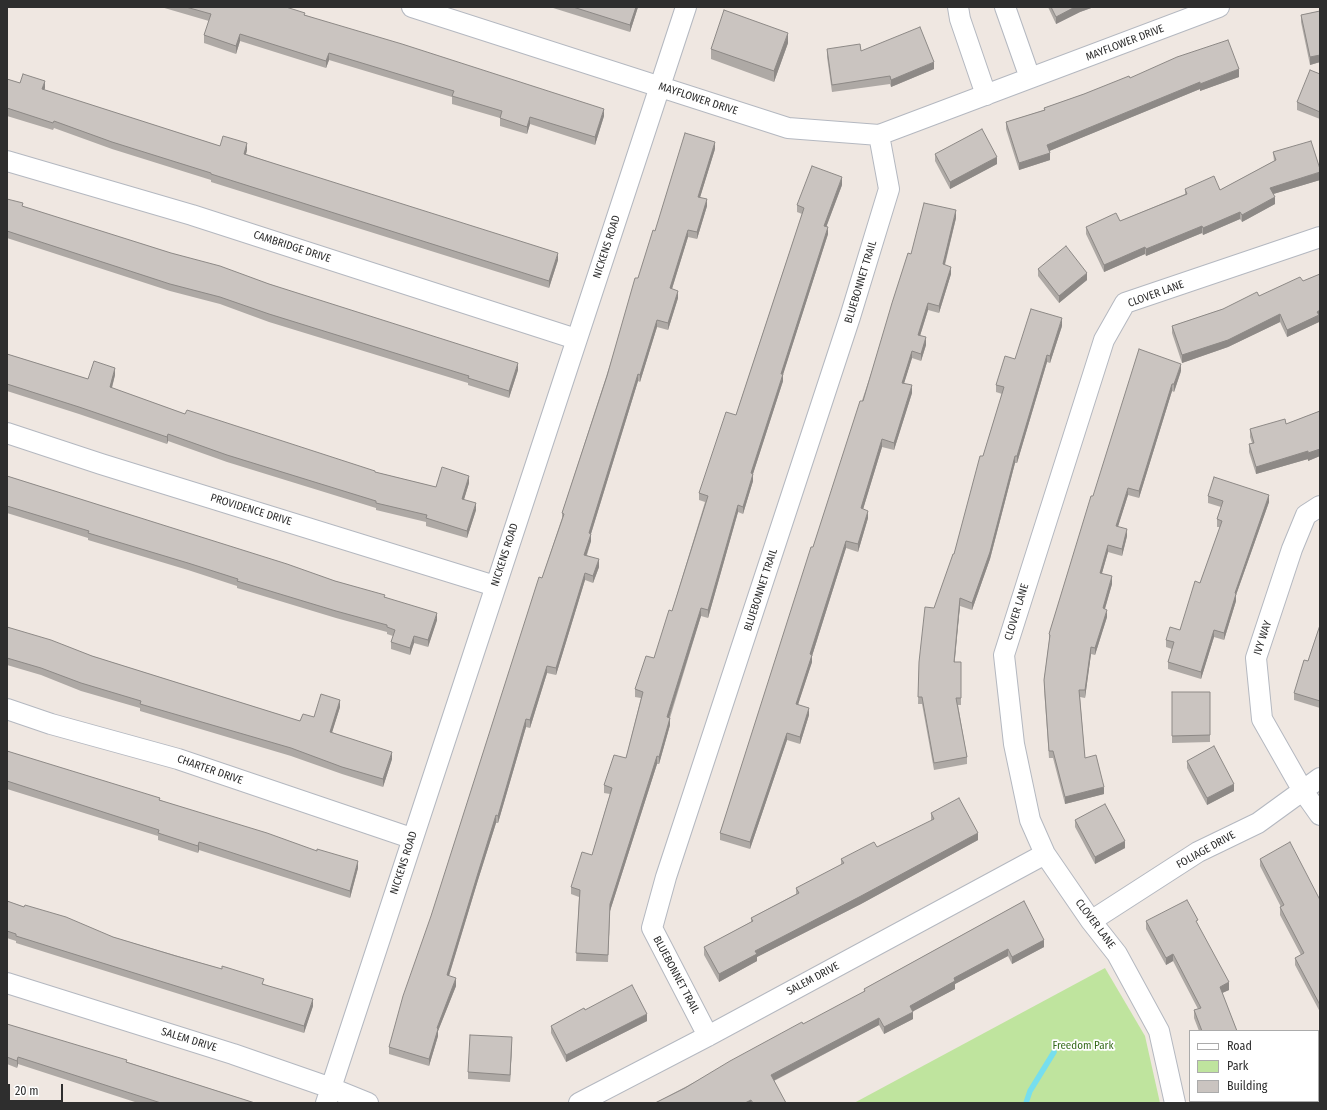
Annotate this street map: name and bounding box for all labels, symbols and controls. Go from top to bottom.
street label: MAYFLOWER DRIVE [1084,22,1166,64]
street label: MAYFLOWER DRIVE [657,80,739,118]
street label: NICKENS ROAD [591,214,623,280]
street label: CAMBRIDGE DRIVE [252,228,332,266]
street label: BLUEBONNET TRAIL [842,239,880,325]
street label: CLOVER LANE [1126,278,1186,310]
street label: PROVIDENCE DRIVE [209,491,293,529]
street label: NICKENS ROAD [489,522,521,588]
street label: BLUEBONNET TRAIL [741,547,781,633]
street label: CLOVER LANE [1002,582,1032,642]
street label: IVY WAY [1251,619,1275,657]
street label: CHARTER DRIVE [175,753,245,787]
street label: FOLIAGE DRIVE [1174,828,1238,872]
street label: NICKENS ROAD [388,830,420,896]
street label: CLOVER LANE [1072,897,1118,951]
street label: BLUEBONNET TRAIL [650,934,702,1016]
street label: SALEM DRIVE [784,960,842,998]
street label: SALEM DRIVE [160,1025,218,1055]
legend [1189,1030,1319,1102]
park label: Freedom Park [1052,1039,1114,1053]
text: Road [1227,1039,1252,1053]
text: Park [1227,1059,1248,1073]
scale bar [10,1076,65,1102]
text: Building [1227,1079,1267,1093]
text: 20 m [15,1084,39,1098]

